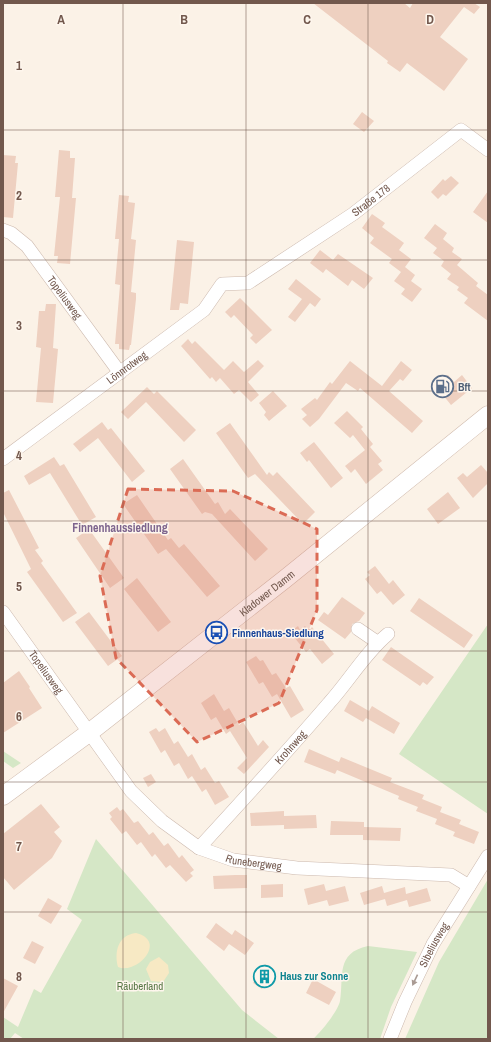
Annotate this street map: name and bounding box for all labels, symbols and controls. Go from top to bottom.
text: A [57,11,65,28]
text: B [180,11,188,28]
text: C [303,11,311,28]
text: D [426,11,434,28]
text: 1 [16,57,22,74]
street label: Straße 178 [349,181,393,219]
text: 2 [16,187,22,204]
street label: Topeliusweg [44,273,85,322]
text: 3 [16,317,22,334]
street label: Lönnrotweg [104,348,150,387]
fuel station icon: Bft [429,374,455,400]
place label: Bft [458,380,471,394]
text: 4 [16,447,22,464]
district label: Finnenhaussiedlung [72,520,168,536]
street label: Kladower Damm [236,567,298,619]
text: 5 [16,578,22,595]
bus stop icon: Finnenhaus-Siedlung [204,620,230,646]
place label: Finnenhaus-Siedlung [232,626,324,640]
street label: Topeliusweg [26,648,66,697]
text: 6 [16,708,22,725]
street label: Krohnweg [272,727,309,767]
text: 7 [16,838,22,855]
street label: Runebergweg [224,851,283,873]
street label: Sibeliusweg [416,920,452,970]
building icon: Haus zur Sonne [251,963,277,989]
text: 8 [16,968,22,985]
place label: Haus zur Sonne [280,969,348,983]
one-way arrow [412,975,418,986]
park label: Räuberland [117,979,163,993]

